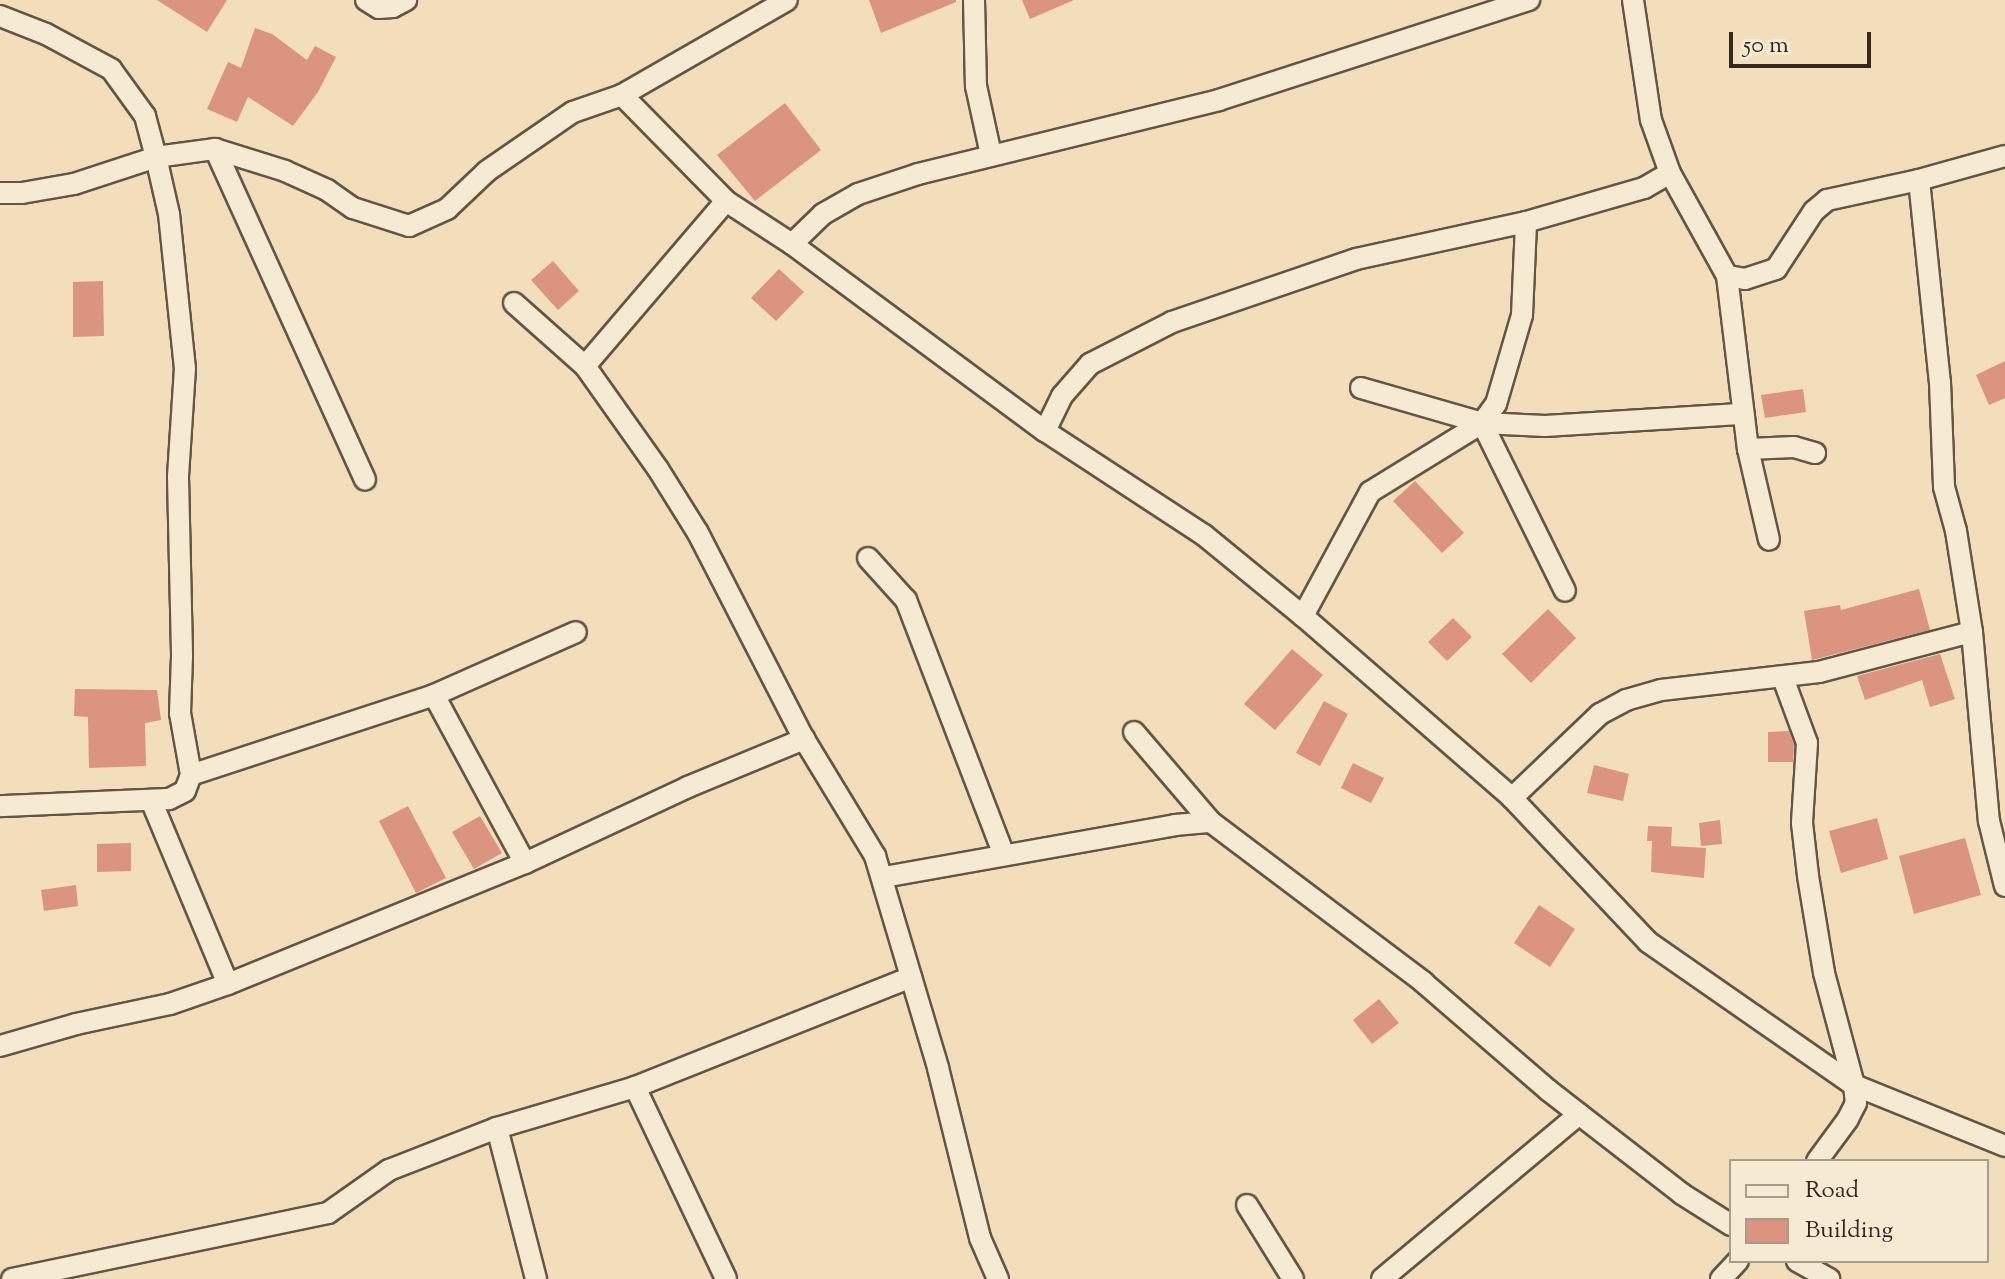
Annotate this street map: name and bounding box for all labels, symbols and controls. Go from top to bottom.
scale bar [1733,16,1875,66]
text: 50 m [1743,29,1789,63]
legend [1729,1159,1989,1263]
text: Road [1805,1174,1859,1208]
text: Building [1805,1214,1893,1248]

